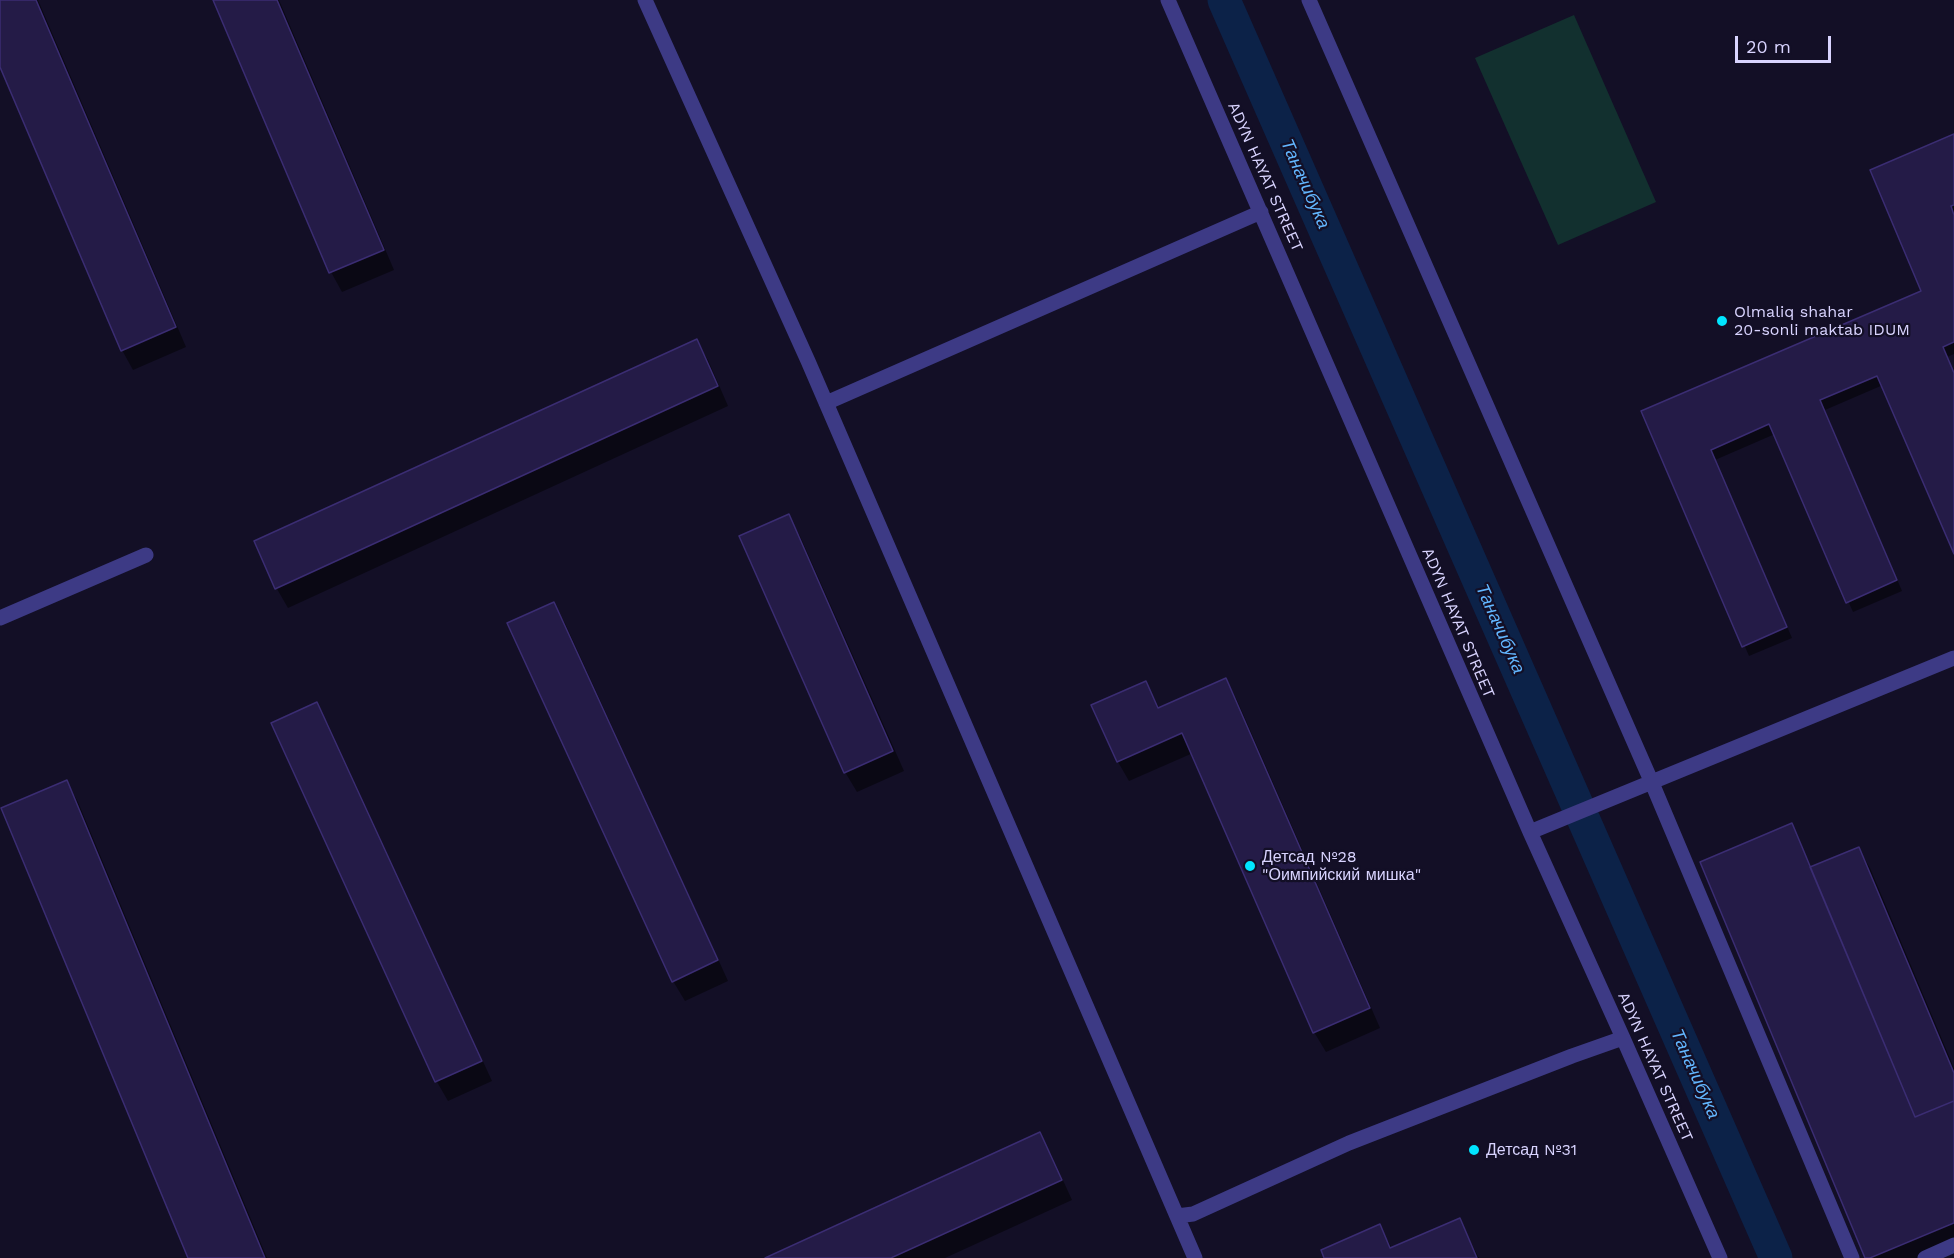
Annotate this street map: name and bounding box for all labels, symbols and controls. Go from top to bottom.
scale bar [1738,24,1834,62]
text: 20 m [1746,36,1791,57]
street label: ADYN HAYAT STREET [1223,99,1307,255]
water label: Таначибука [1276,136,1334,232]
place label: Olmaliq shahar 20-sonli maktab IDUM [1734,302,1910,340]
marker: Olmaliq shahar 20-sonli maktab IDUM [1715,314,1729,328]
street label: ADYN HAYAT STREET [1418,545,1498,701]
water label: Таначибука [1471,581,1529,677]
place label: Детсад №28 "Оимпийский мишка" [1262,847,1421,885]
marker: Детсад №28 "Оимпийский мишка" [1243,859,1257,873]
street label: ADYN HAYAT STREET [1613,989,1697,1145]
water label: Таначибука [1666,1026,1724,1122]
place label: Детсад №31 [1486,1140,1577,1160]
marker: Детсад №31 [1467,1143,1481,1157]

